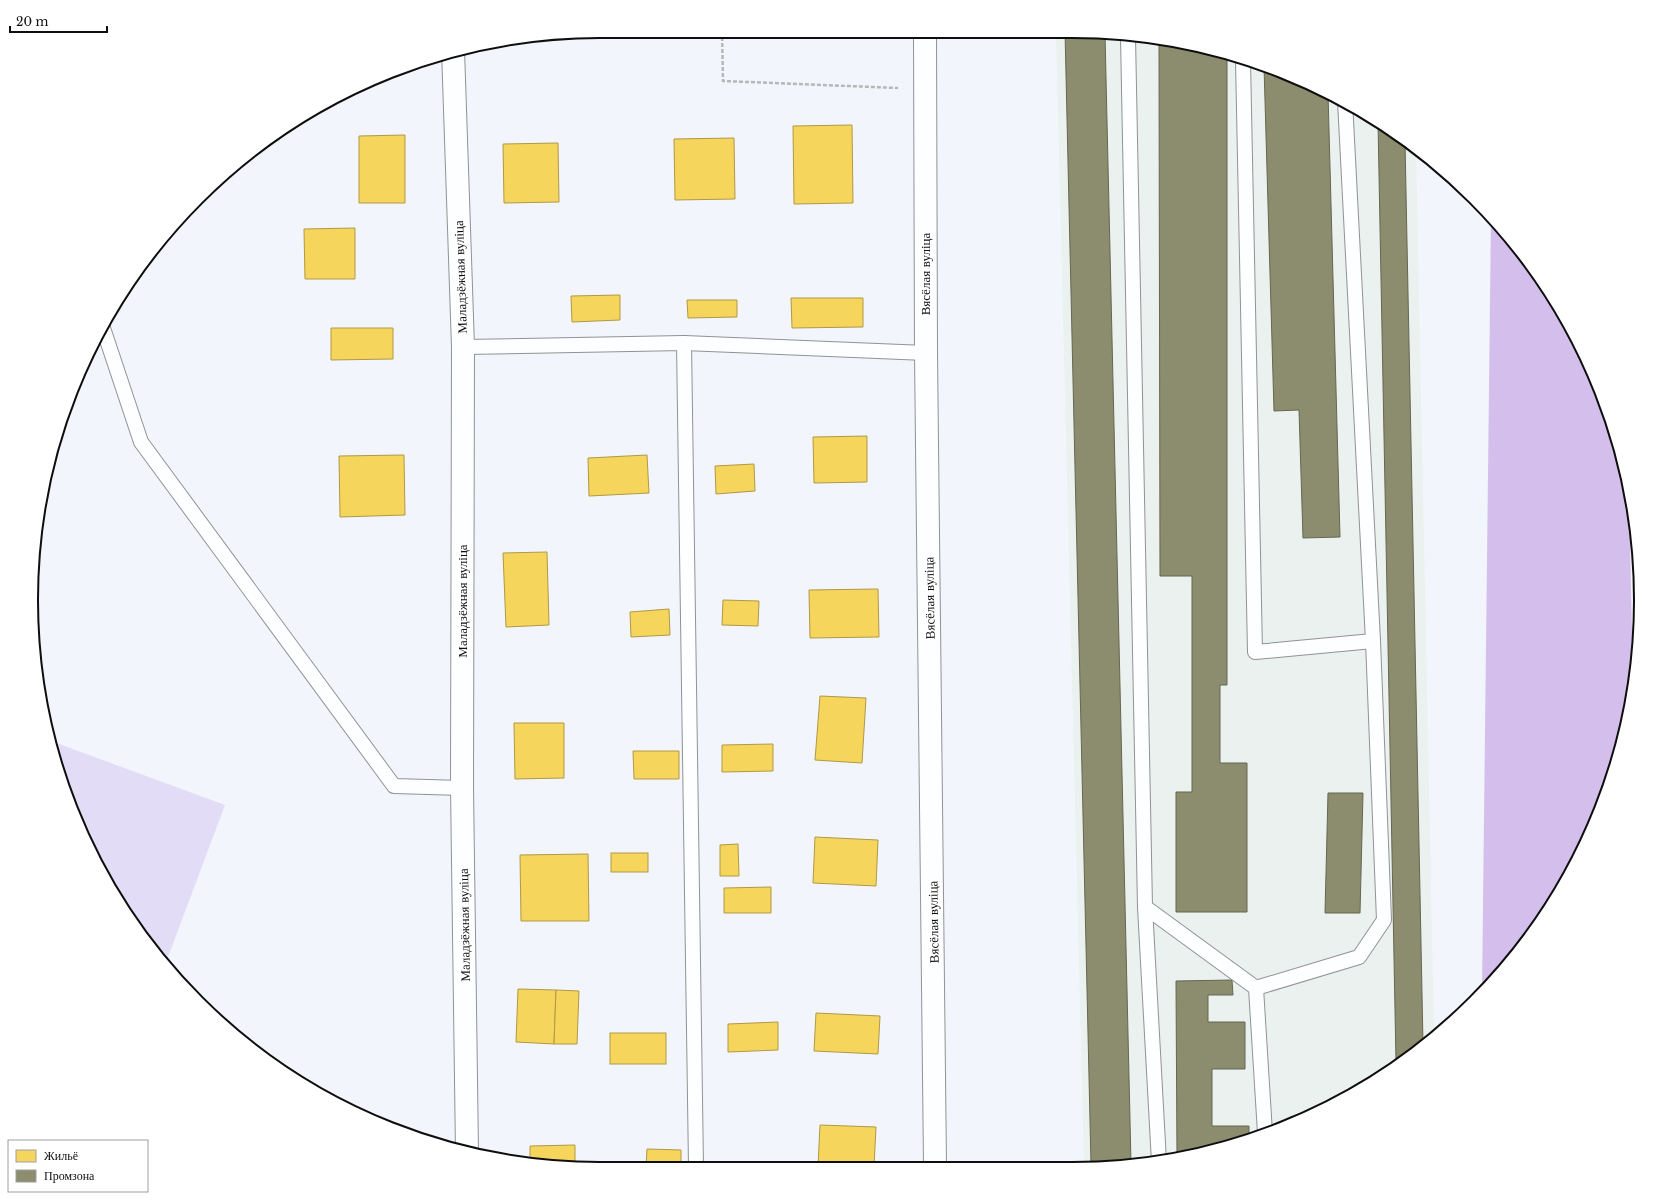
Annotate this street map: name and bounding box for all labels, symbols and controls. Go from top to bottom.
scale bar [10,8,107,34]
text: 20 m [16,14,48,29]
street label: Маладзёжная вуліца [450,220,471,334]
street label: Вясёлая вуліца [917,232,934,315]
street label: Маладзёжная вуліца [454,544,471,658]
street label: Вясёлая вуліца [920,556,939,639]
street label: Маладзёжная вуліца [455,868,474,982]
street label: Вясёлая вуліца [924,880,943,963]
legend [8,1140,148,1192]
text: Жильё [44,1148,78,1163]
text: Промзона [44,1168,95,1183]

